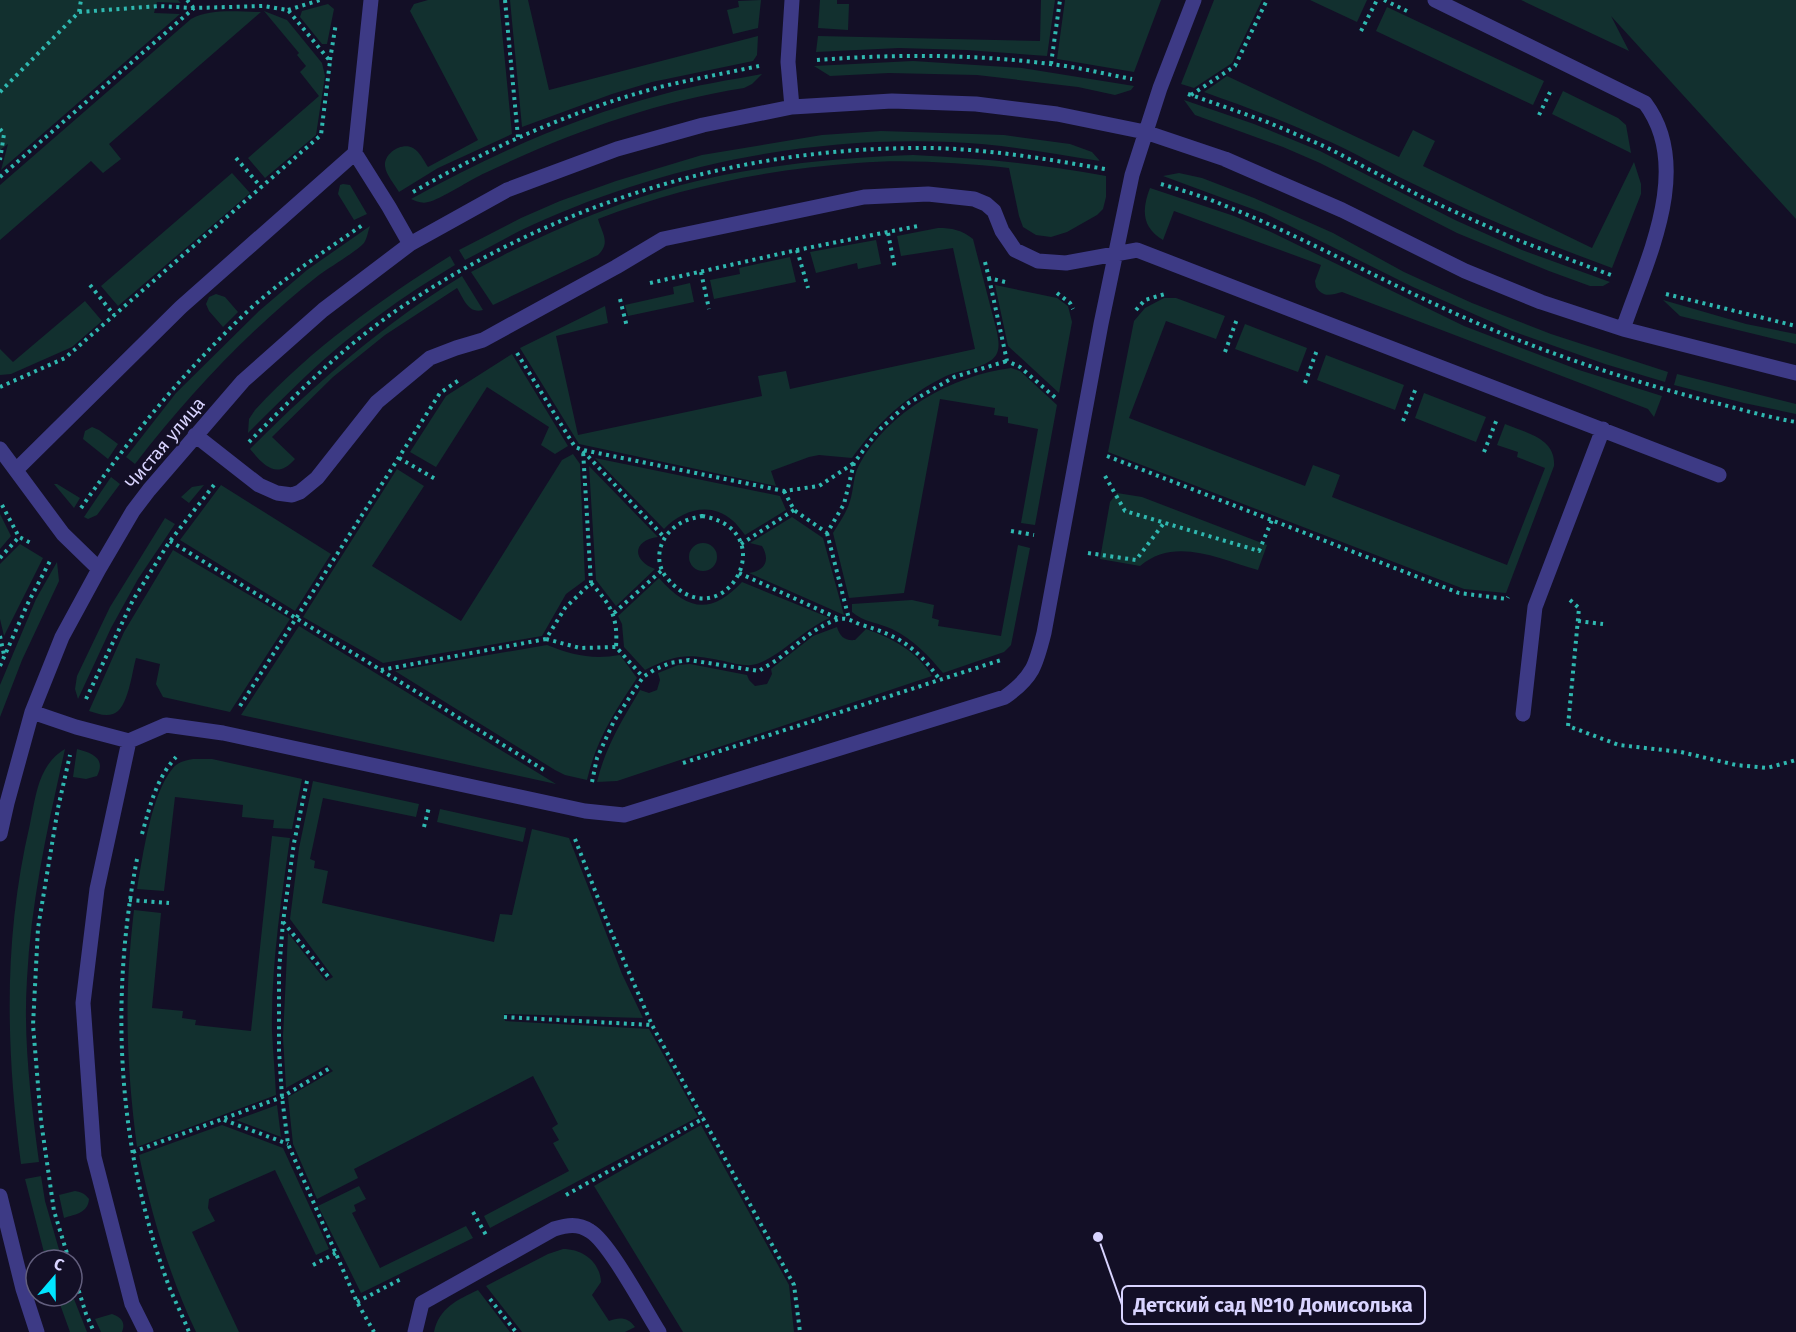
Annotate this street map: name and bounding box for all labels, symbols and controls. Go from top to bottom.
street label: Чистая улица [120,393,210,493]
north arrow [24,1248,84,1308]
text: С [51,1254,67,1275]
callout: Детский сад №10 Домисолька [1122,1286,1425,1324]
text: Детский сад №10 Домисолька [1132,1293,1413,1317]

